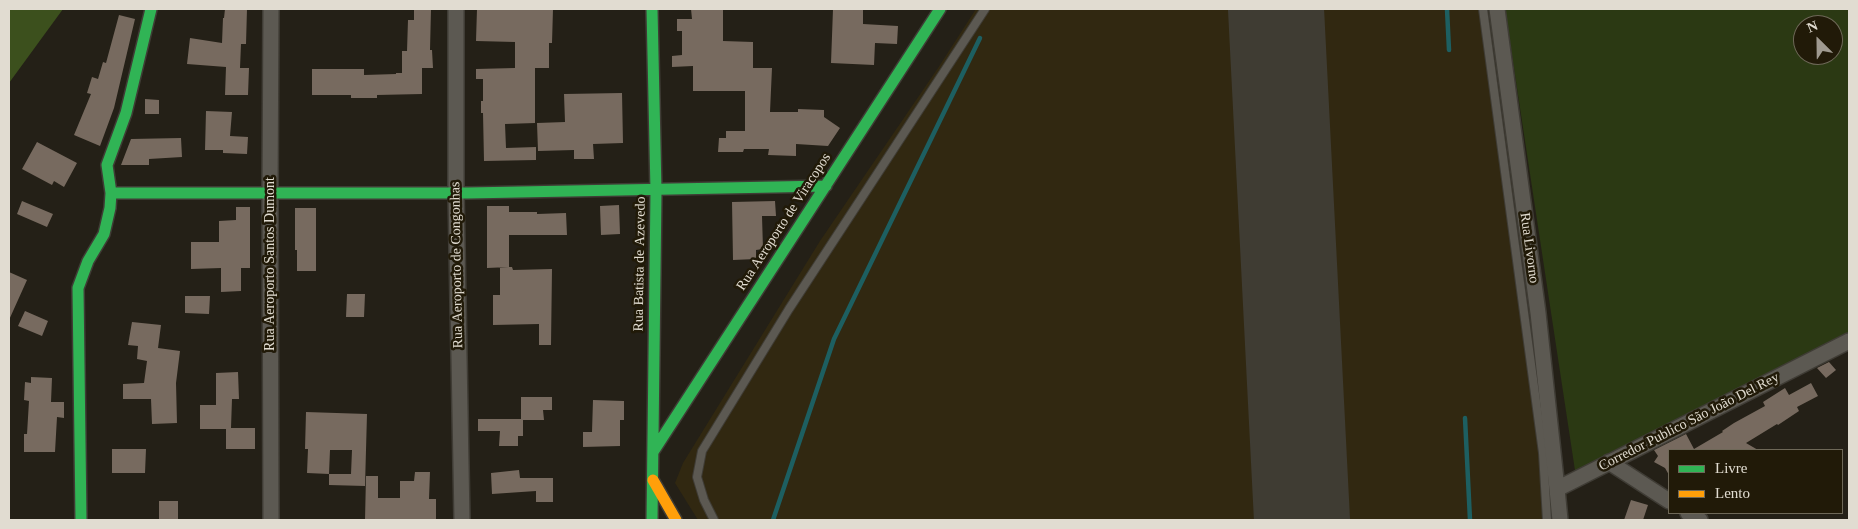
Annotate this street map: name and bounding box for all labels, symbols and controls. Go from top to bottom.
north arrow [1793,15,1843,65]
text: N [1805,18,1820,36]
street label: Rua Aeroporto de Viracopos [733,150,835,294]
street label: Rua Aeroporto Santos Dumont [262,177,278,351]
street label: Rua Aeroporto de Congonhas [447,181,467,349]
street label: Rua Batista de Azevedo [630,196,650,332]
street label: Rua Livorno [1516,212,1542,284]
street label: Corredor Publico São João Del Rey [1596,369,1782,475]
legend [1668,449,1843,514]
text: Livre [1715,460,1747,476]
text: Lento [1715,485,1750,501]

